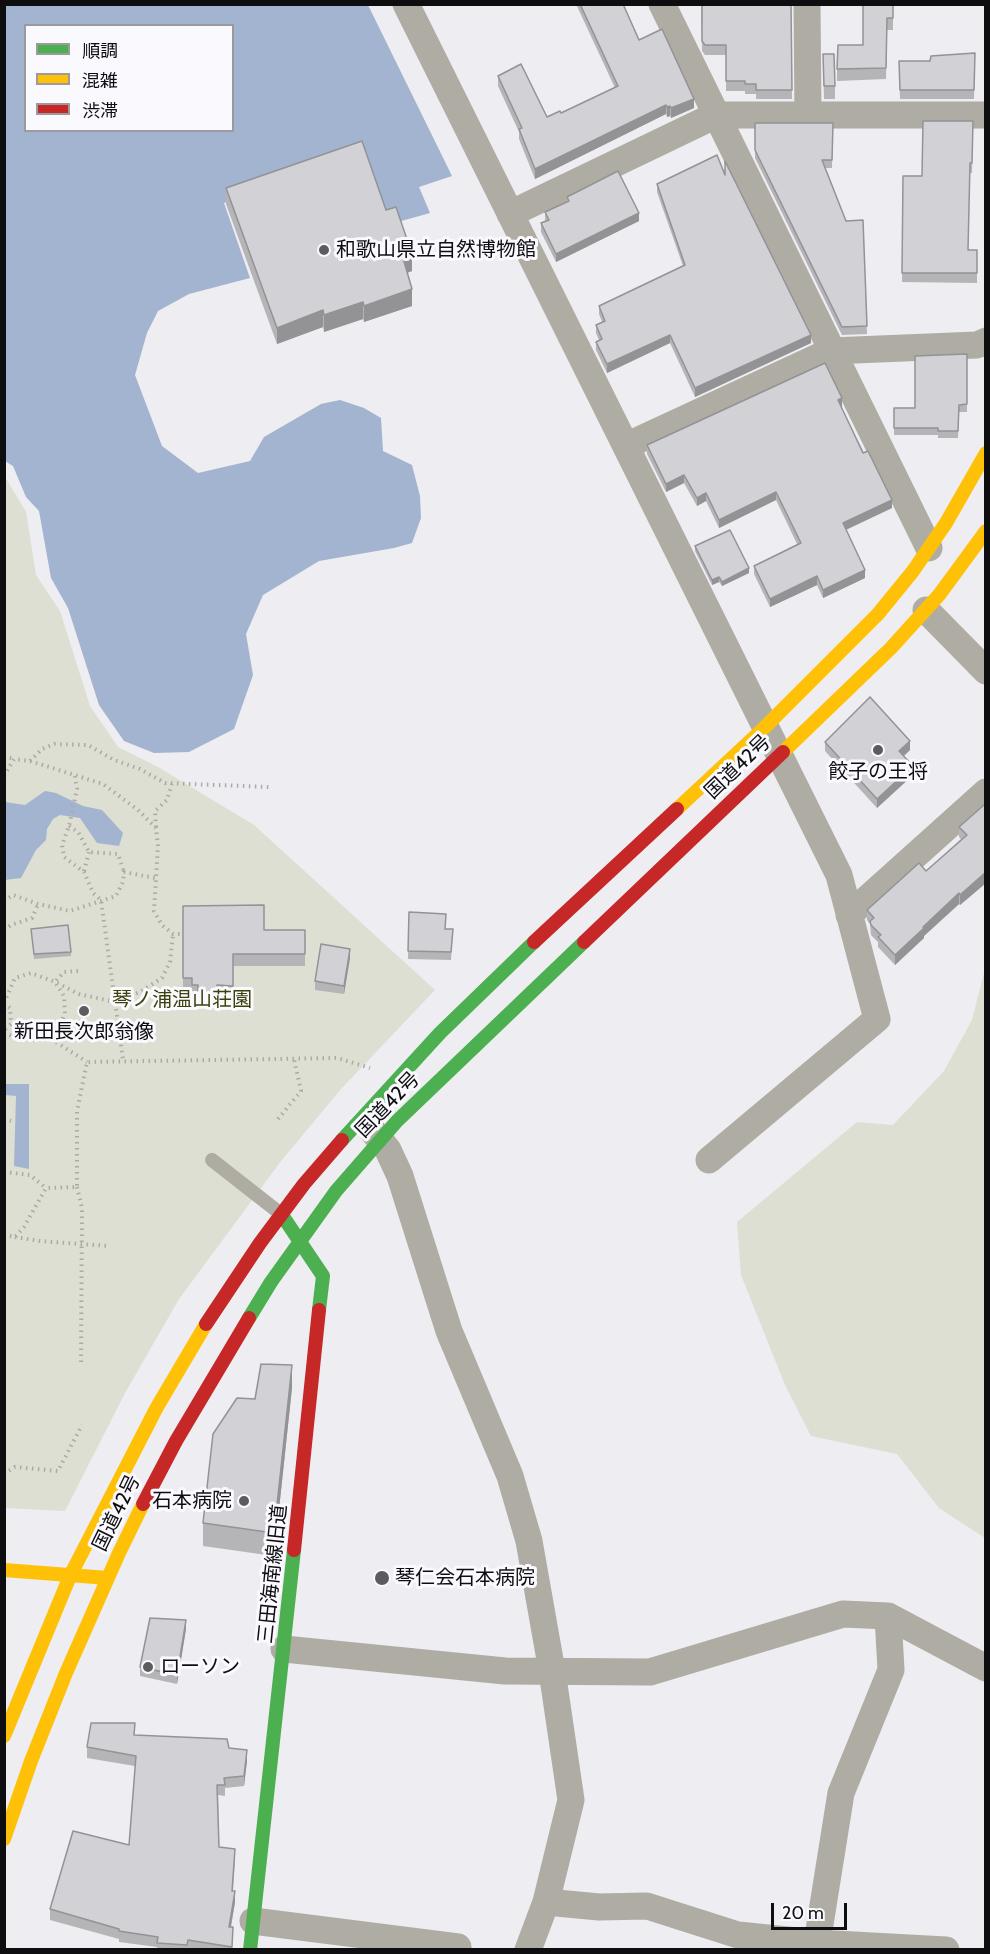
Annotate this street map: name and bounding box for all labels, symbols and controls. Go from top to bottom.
legend [24,24,234,132]
text: 順調 [82,40,118,62]
text: 混雑 [82,70,118,92]
text: 渋滞 [82,100,118,122]
place label: 和歌山県立自然博物館 [336,238,536,262]
marker: 和歌山県立自然博物館 [317,243,331,257]
street label: 国道42号 [700,730,776,804]
marker: 餃子の王将 [871,743,885,757]
place label: 餃子の王将 [828,760,928,784]
park label: 琴ノ浦温山荘園 [112,988,252,1012]
marker: 新田長次郎翁像 [77,1004,91,1018]
place label: 新田長次郎翁像 [14,1020,154,1044]
street label: 国道42号 [351,1067,425,1143]
street label: 国道42号 [88,1471,146,1555]
place label: 石本病院 [152,1489,232,1513]
marker: 石本病院 [237,1494,251,1508]
street label: 三田海南線旧道 [254,1503,292,1645]
place label: 琴仁会石本病院 [395,1566,535,1590]
marker: 琴仁会石本病院 [373,1569,391,1587]
place label: ローソン [160,1655,240,1679]
marker: ローソン [141,1660,155,1674]
scale bar [774,1891,850,1929]
text: 20 m [782,1902,824,1924]

